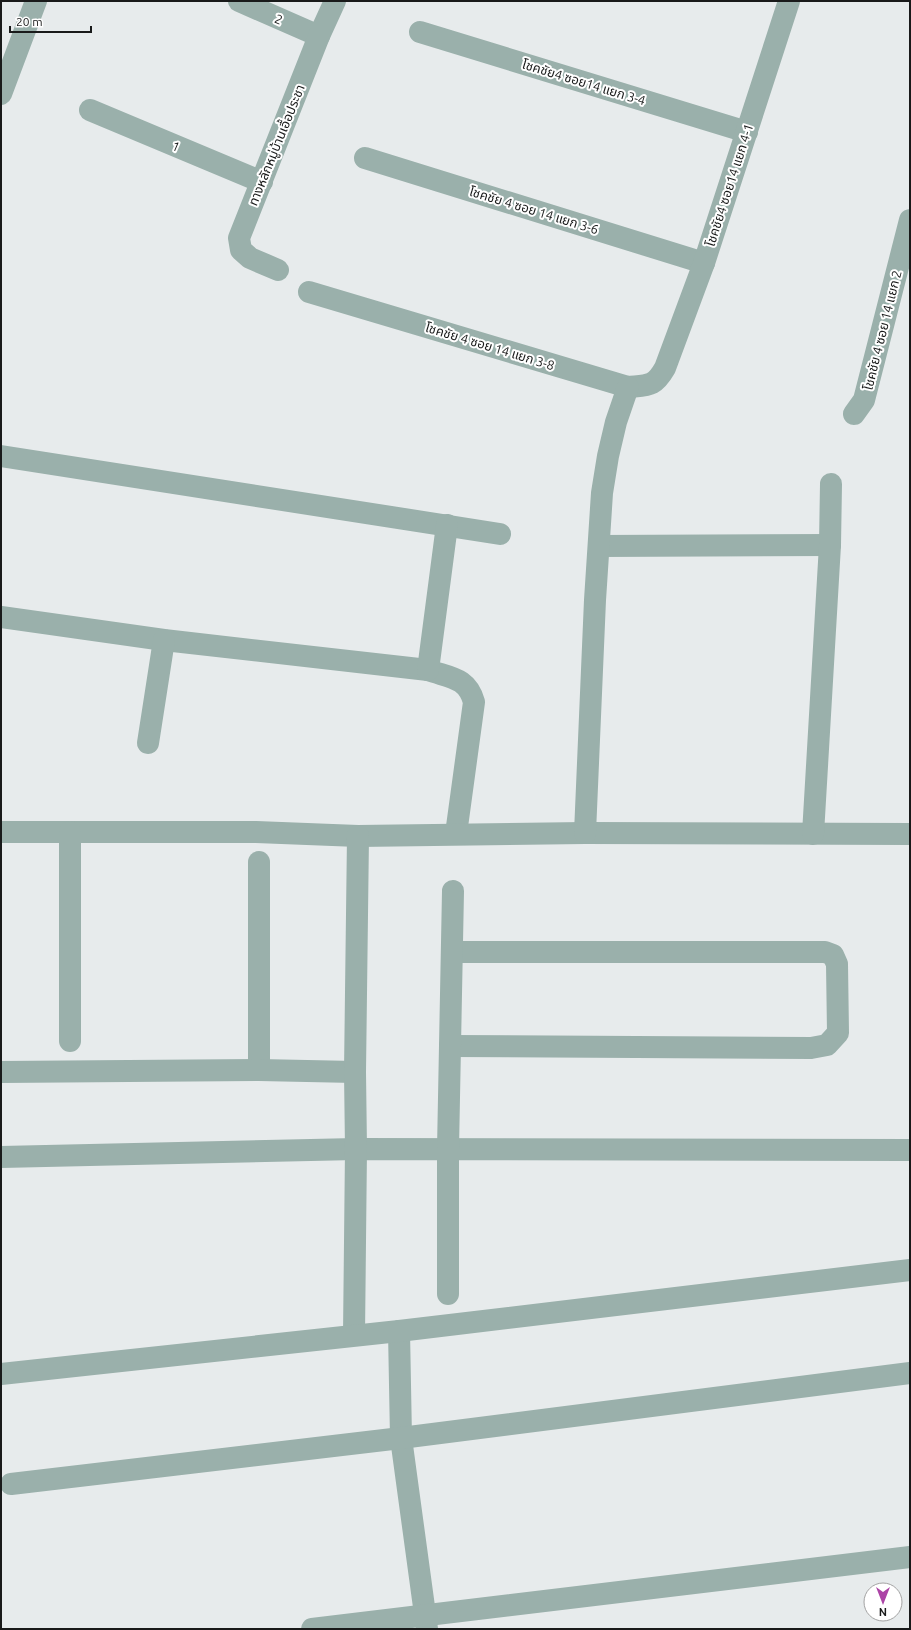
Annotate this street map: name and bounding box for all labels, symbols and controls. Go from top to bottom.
scale bar [10,8,91,34]
street label: 2 [273,11,285,27]
text: 20 m [16,15,43,28]
street label: โชคชัย4 ซอย14 แยก 3-4 [521,57,647,107]
street label: ทางหลักหมู่บ้านเอื้อประชา [243,82,308,208]
street label: โชคชัย4 ซอย14 แยก 4-1 [703,122,755,248]
street label: 1 [170,138,182,154]
street label: โชคชัย 4 ซอย 14 แยก 3-6 [468,184,600,236]
street label: โชคชัย 4 ซอย 14 แยก 2 [860,269,904,391]
street label: โชคชัย 4 ซอย 14 แยก 3-8 [424,320,556,372]
north arrow [863,1582,903,1622]
text: N [879,1606,887,1618]

